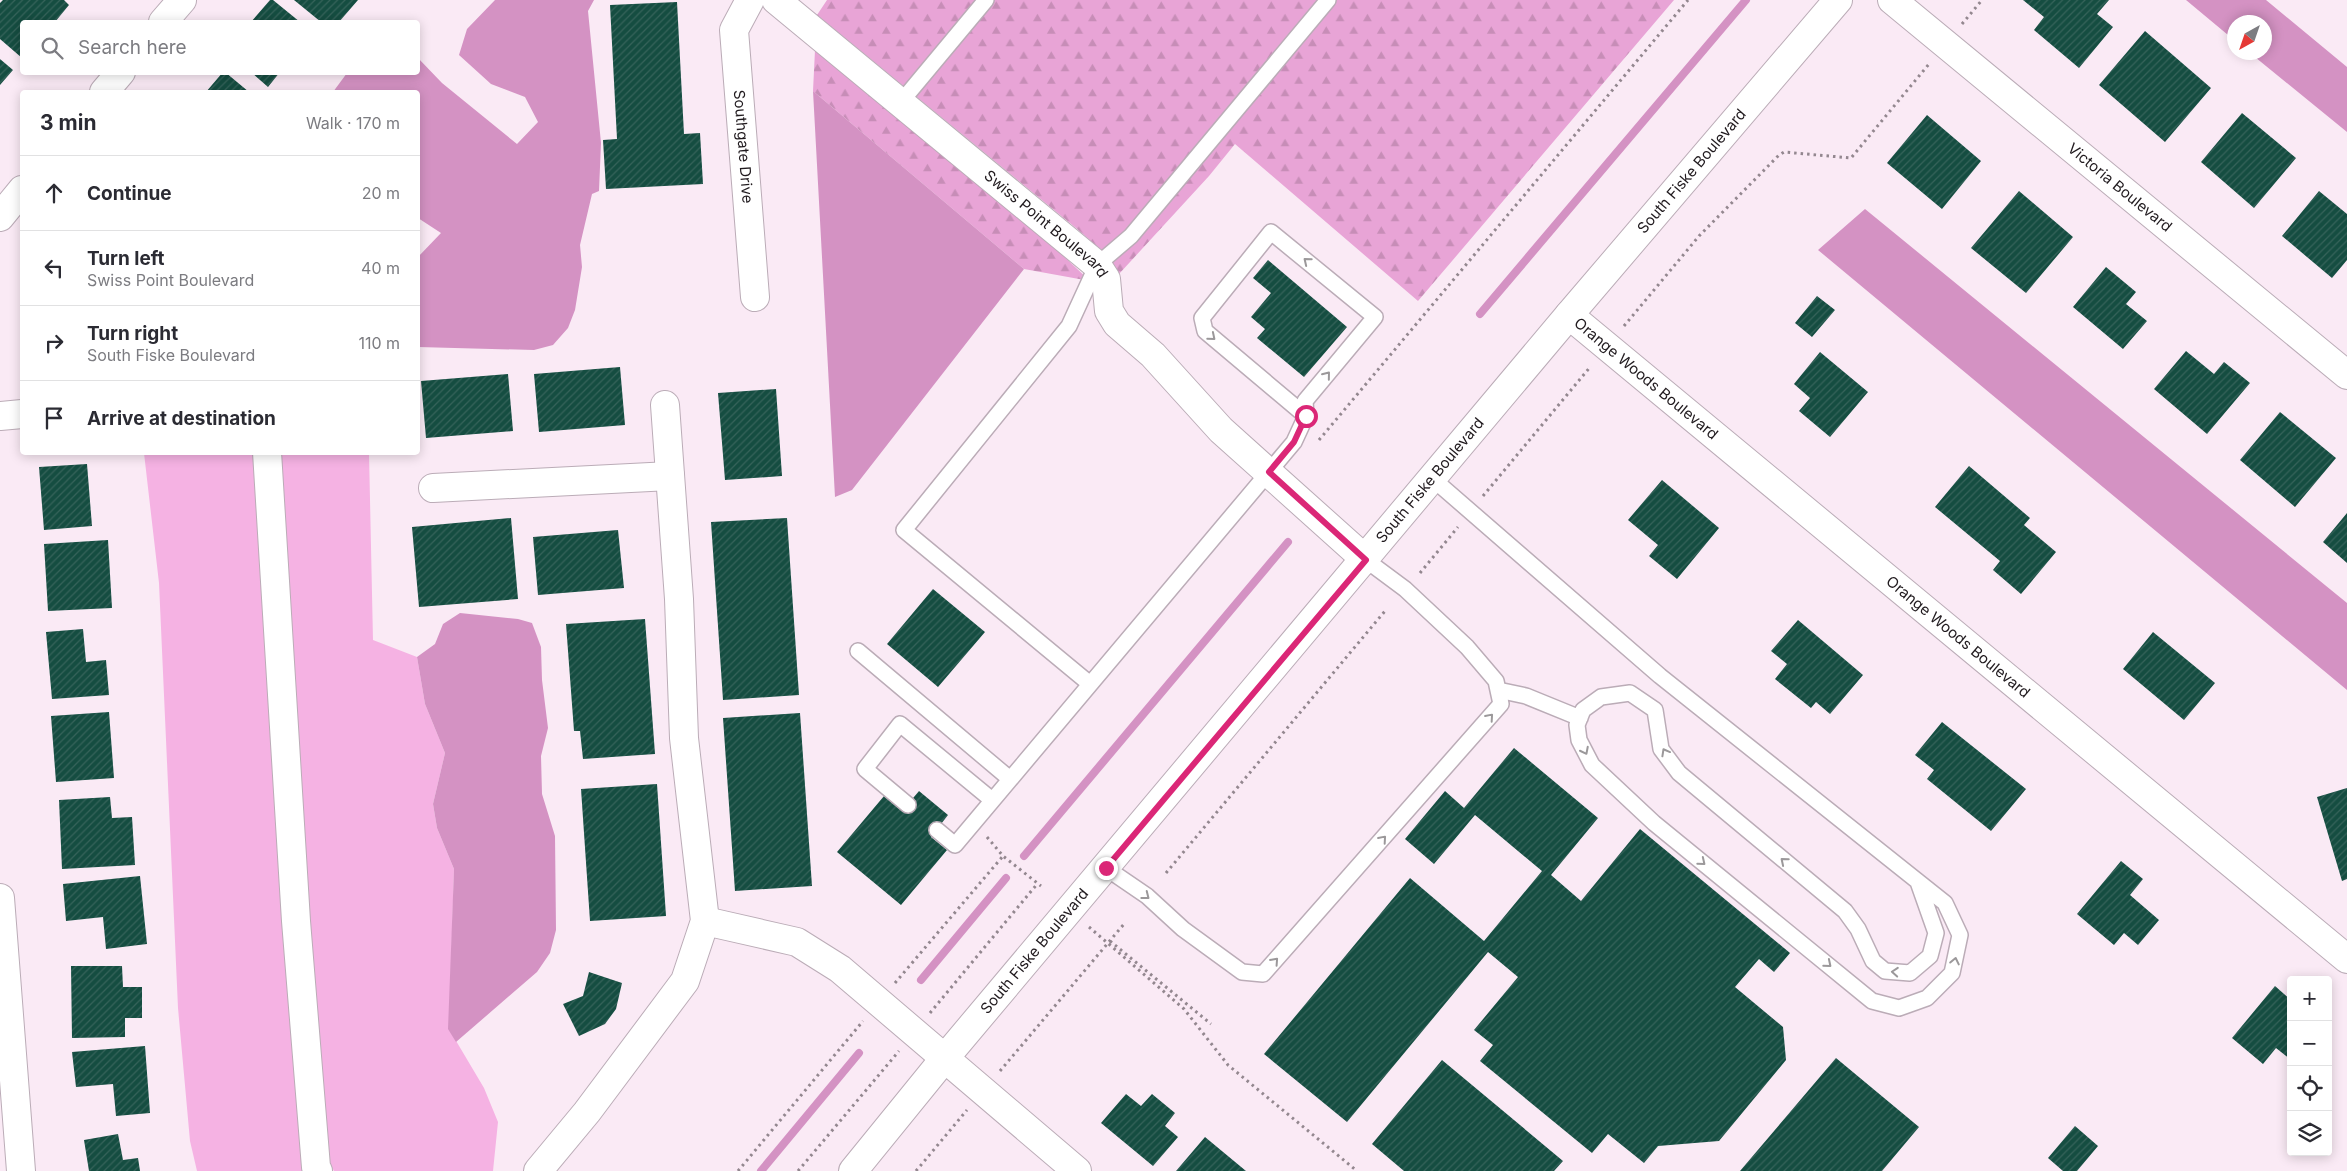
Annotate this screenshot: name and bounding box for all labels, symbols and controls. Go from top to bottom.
north arrow [2227,15,2272,60]
search box [20,20,420,75]
icon: search [38,34,66,62]
text: Search here [78,36,187,59]
street label: Southgate Drive [730,89,758,204]
street label: South Fiske Boulevard [1633,105,1750,237]
text: 3 min [40,110,96,135]
text: Walk · 170 m [306,113,400,133]
street label: Victoria Boulevard [2064,139,2176,236]
street label: Swiss Point Boulevard [980,166,1113,281]
icon: ahead [40,179,68,207]
text: Continue [87,182,172,205]
text: 20 m [362,183,400,203]
text: Turn left [87,247,165,270]
icon: left [40,254,68,282]
text: 40 m [361,258,400,278]
one-way arrow [1304,259,1313,267]
text: Swiss Point Boulevard [87,270,254,290]
street label: Orange Woods Boulevard [1571,313,1722,443]
text: Turn right [87,322,178,345]
icon: right [40,329,68,357]
one-way arrow [1206,331,1215,340]
text: 110 m [358,333,400,353]
text: South Fiske Boulevard [87,345,255,365]
one-way arrow [1321,371,1330,380]
icon: arrive [40,404,68,432]
route start [1295,405,1318,428]
text: Arrive at destination [87,407,276,430]
street label: South Fiske Boulevard [1372,413,1488,547]
street label: Orange Woods Boulevard [1882,572,2034,702]
one-way arrow [1484,714,1493,723]
one-way arrow [1579,746,1589,755]
one-way arrow [1661,749,1671,758]
one-way arrow [1377,836,1386,845]
one-way arrow [1696,856,1705,864]
route end [1095,857,1118,880]
one-way arrow [1781,857,1790,866]
street label: South Fiske Boulevard [976,884,1092,1018]
one-way arrow [1140,890,1149,899]
one-way arrow [1949,956,1959,965]
one-way arrow [1269,958,1278,967]
one-way arrow [1822,959,1831,967]
one-way arrow [1891,966,1899,977]
map controls [2287,976,2332,1156]
button: + [2287,976,2332,1021]
button: − [2287,1021,2332,1066]
button: locate [2287,1066,2332,1111]
button: layers [2287,1111,2332,1156]

